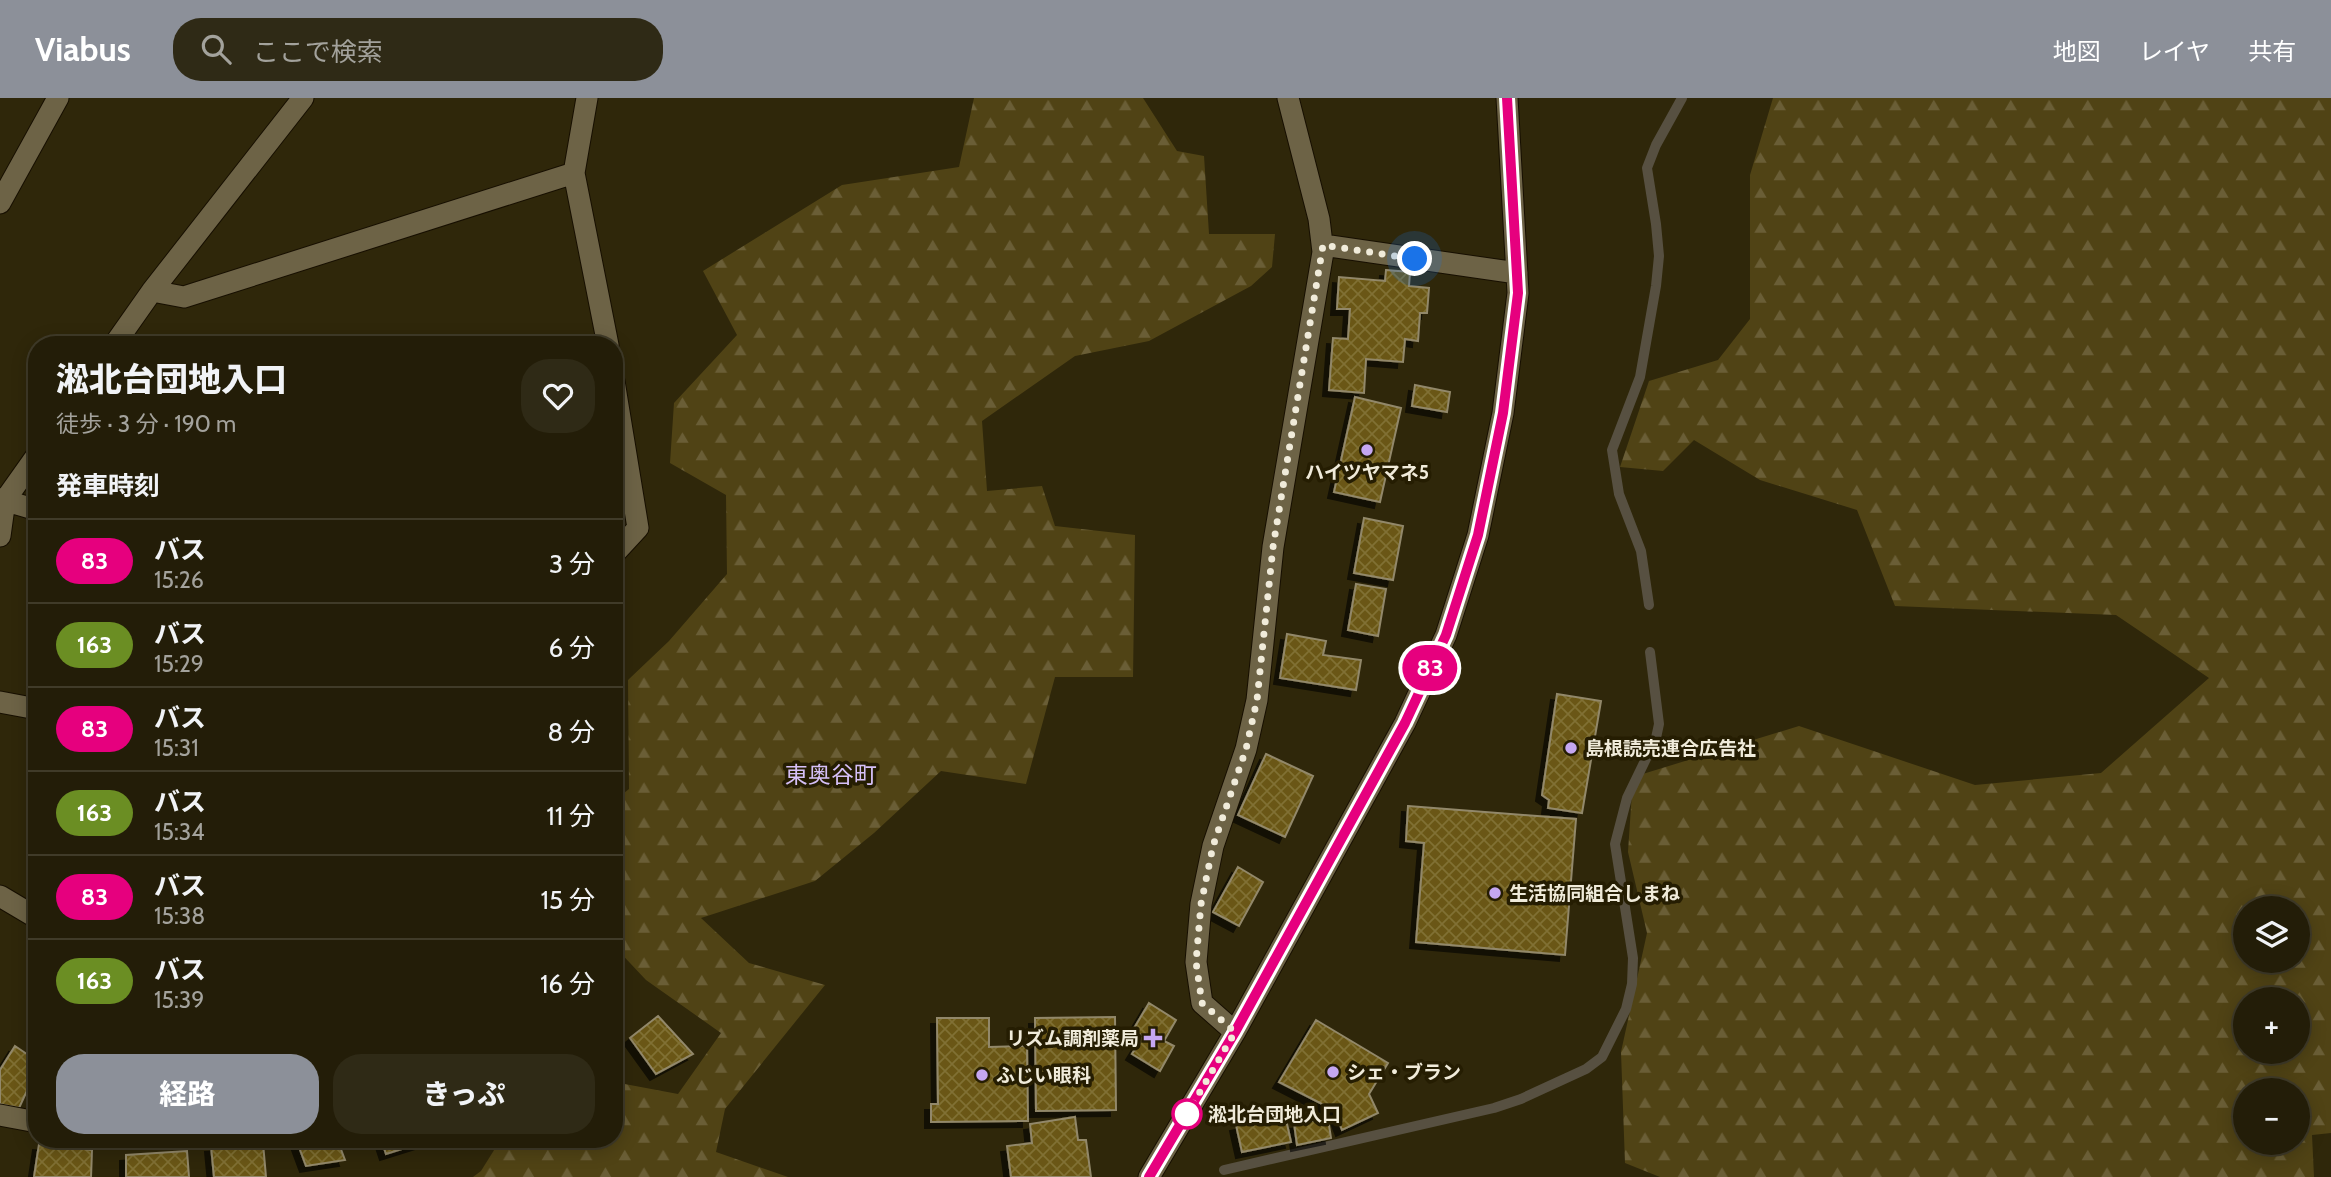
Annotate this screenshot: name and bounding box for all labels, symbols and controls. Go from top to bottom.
search box [173,18,663,81]
text: Viabus [35,29,131,69]
icon: search [197,30,235,68]
text: ここで検索 [253,36,383,68]
text: 地図 [2053,37,2101,66]
text: レイヤ [2139,37,2210,66]
text: 共有 [2248,37,2296,66]
your location [1397,241,1432,276]
text: 淞北台団地入口 [56,359,287,399]
button: heart [521,359,595,433]
text: 徒歩 · 3 分 · 190 m [56,410,236,438]
marker: ハイツヤマネ5 [1359,442,1375,458]
place label: ハイツヤマネ5 [1305,461,1429,484]
text: 発車時刻 [56,470,160,502]
text: バス [154,534,206,566]
text: 83 [81,546,108,575]
text: 3 分 [549,548,595,580]
text: 15:26 [154,566,204,594]
text: バス [154,618,206,650]
text: 163 [77,630,112,659]
text: 6 分 [548,632,595,664]
line badge: 83 [1398,645,1462,691]
text: 15:29 [154,650,204,678]
text: 83 [1416,653,1444,682]
text: バス [154,702,206,734]
text: 83 [81,714,108,743]
text: 8 分 [547,716,595,748]
text: 15:31 [154,734,199,762]
place label: 島根読売連合広告社 [1585,737,1756,760]
marker: 島根読売連合広告社 [1563,740,1579,756]
district label: 東奥谷町 [785,761,877,789]
text: バス [154,786,206,818]
text: 163 [77,798,112,827]
text: 11 分 [546,800,595,832]
text: 15:34 [154,818,204,846]
text: バス [154,870,206,902]
text: 83 [81,882,108,911]
place label: 生活協同組合しまね [1509,882,1680,905]
text: 15 分 [541,884,595,916]
marker: 生活協同組合しまね [1487,885,1503,901]
map controls [2233,896,2310,1155]
button: layers [2233,896,2310,973]
text: 15:38 [154,902,205,930]
text: バス [154,954,206,986]
text: 163 [77,966,112,995]
text: 16 分 [540,968,595,1000]
text: 15:39 [154,986,204,1014]
button: + [2233,987,2310,1064]
place label: リズム調剤薬局 [1006,1027,1139,1050]
marker: リズム調剤薬局 [1145,1030,1161,1046]
button: 経路 [56,1054,319,1134]
button: きっぷ [333,1054,595,1134]
place label: シェ・ブラン [1347,1061,1461,1084]
place label: ふじい眼科 [996,1064,1091,1087]
marker: シェ・ブラン [1325,1064,1341,1080]
marker: ふじい眼科 [974,1067,990,1083]
button: − [2233,1078,2310,1155]
marker: 淞北台団地入口 [1172,1099,1202,1129]
place label: 淞北台団地入口 [1208,1103,1341,1126]

